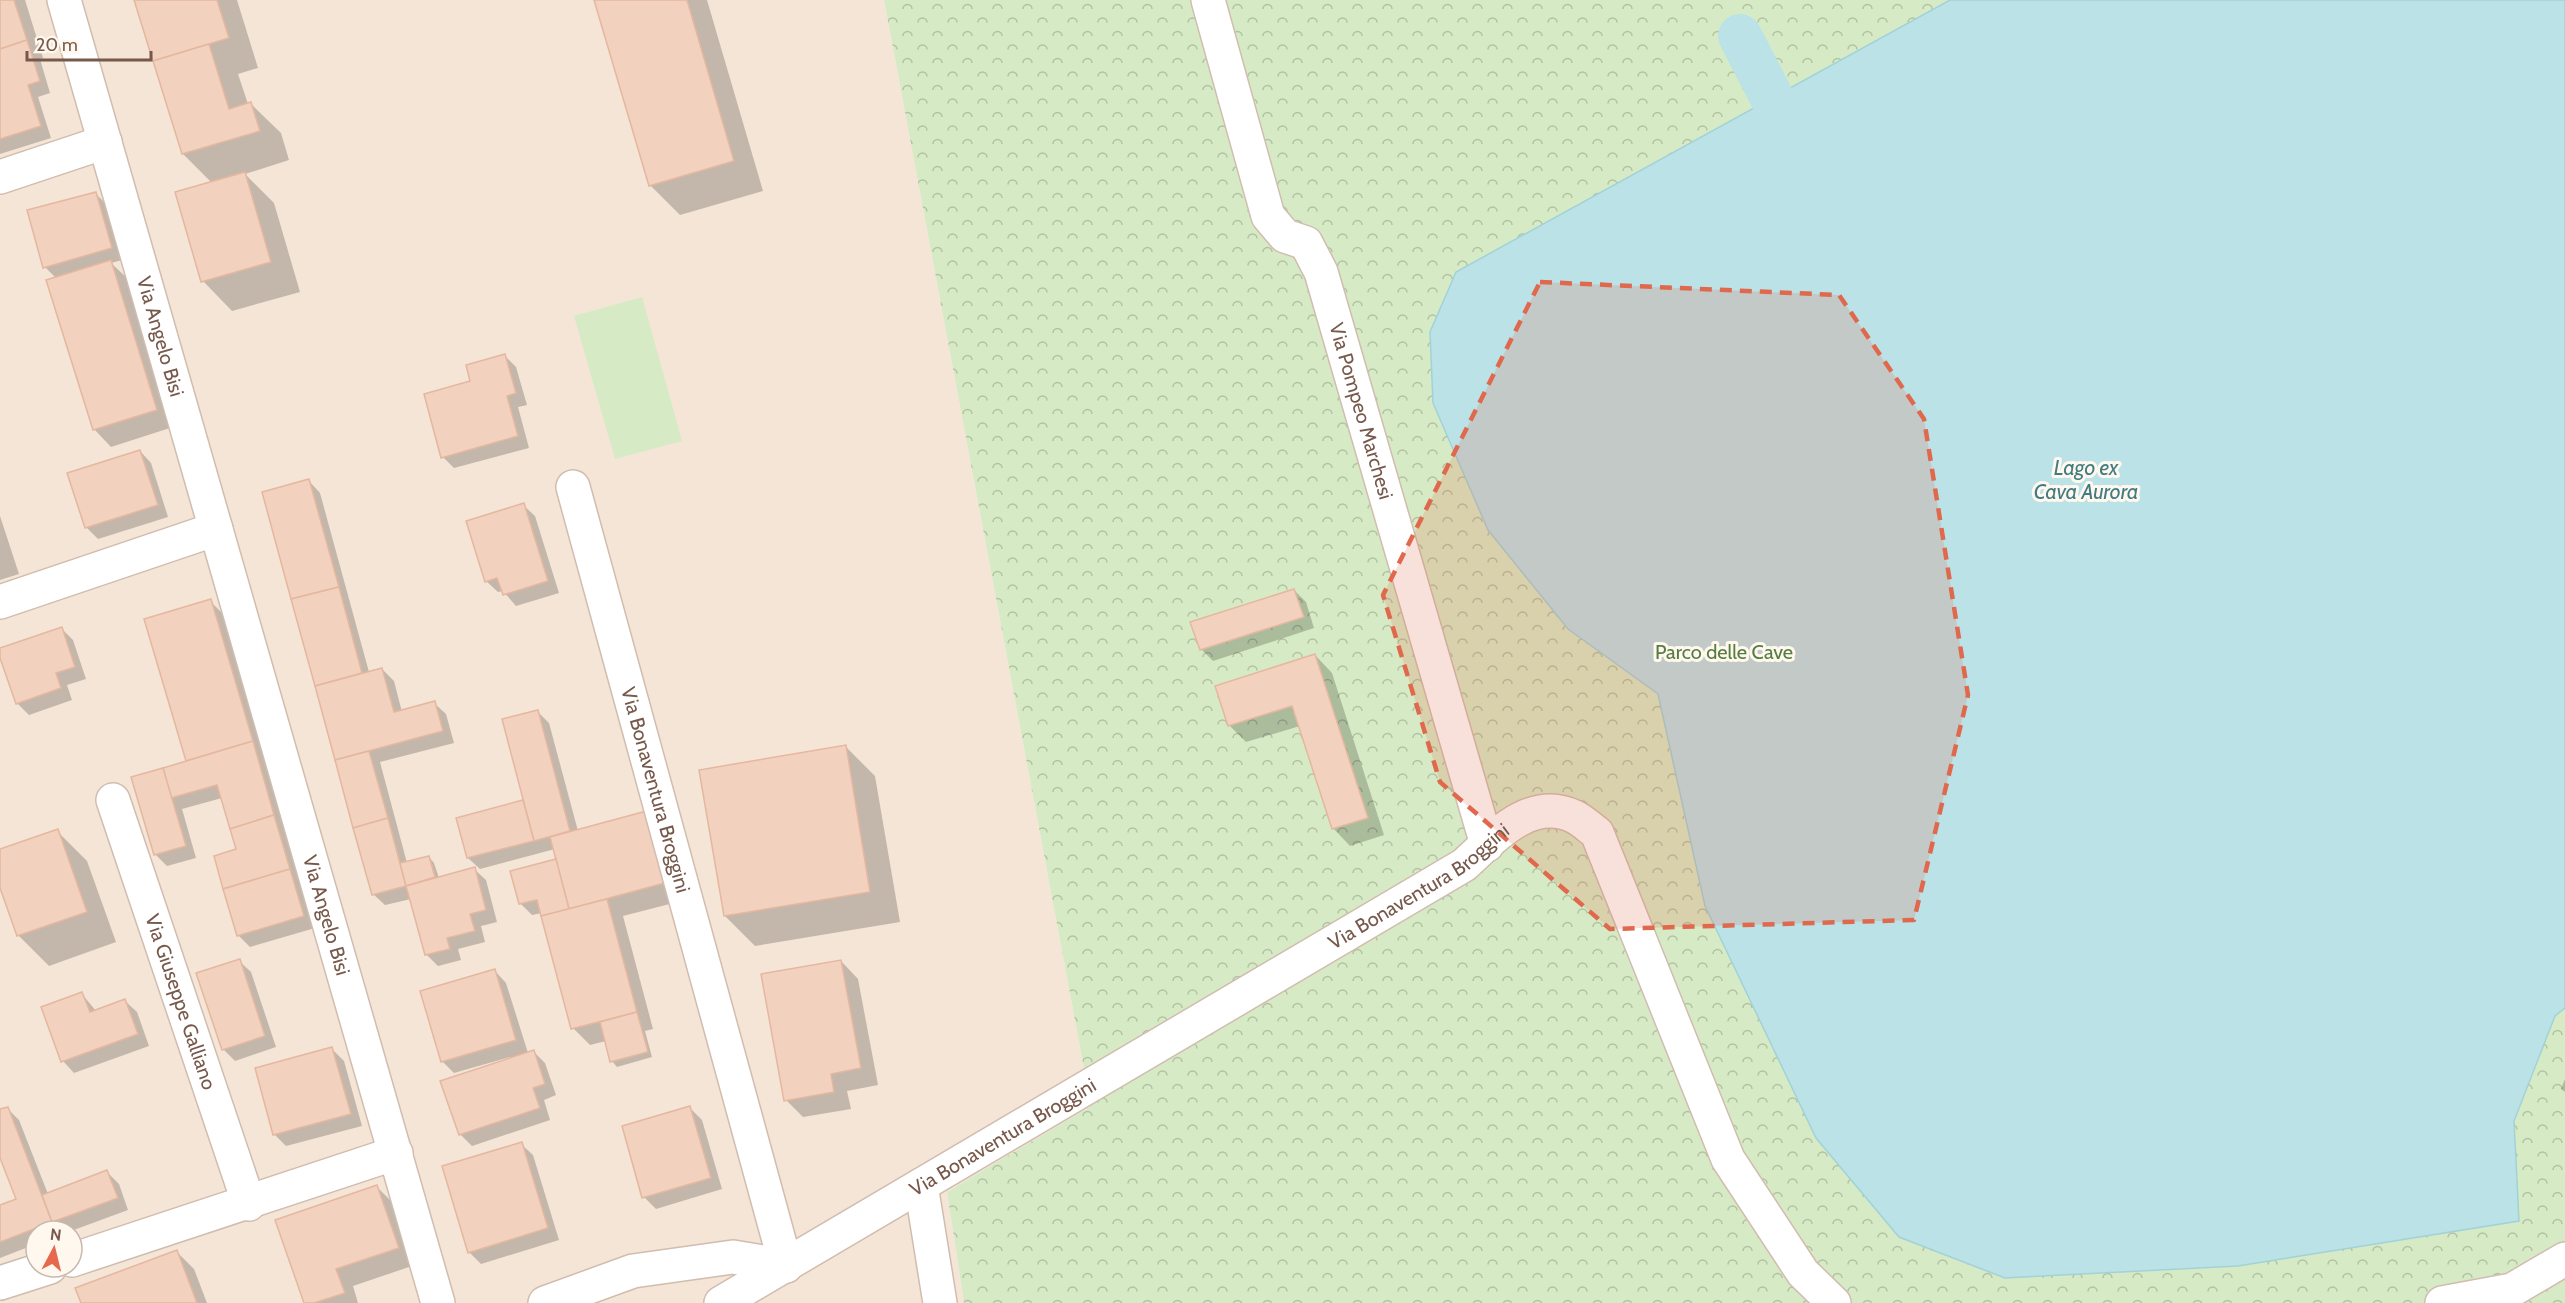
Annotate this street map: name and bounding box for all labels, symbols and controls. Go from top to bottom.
scale bar [27,24,152,62]
text: 20 m [36,34,78,56]
street label: Via Angelo Bisi [132,274,189,399]
street label: Via Pompeo Marchesi [1324,320,1398,502]
water label: Lago ex Cava Aurora [2034,455,2138,504]
park label: Parco delle Cave [1655,640,1793,664]
street label: Via Bonaventura Broggini [616,684,695,895]
street label: Via Bonaventura Broggini [1324,818,1514,954]
street label: Via Angelo Bisi [298,852,355,978]
street label: Via Giuseppe Galliano [140,911,222,1093]
street label: Via Bonaventura Broggini [905,1073,1100,1201]
north arrow [24,1219,84,1279]
text: N [49,1224,63,1245]

